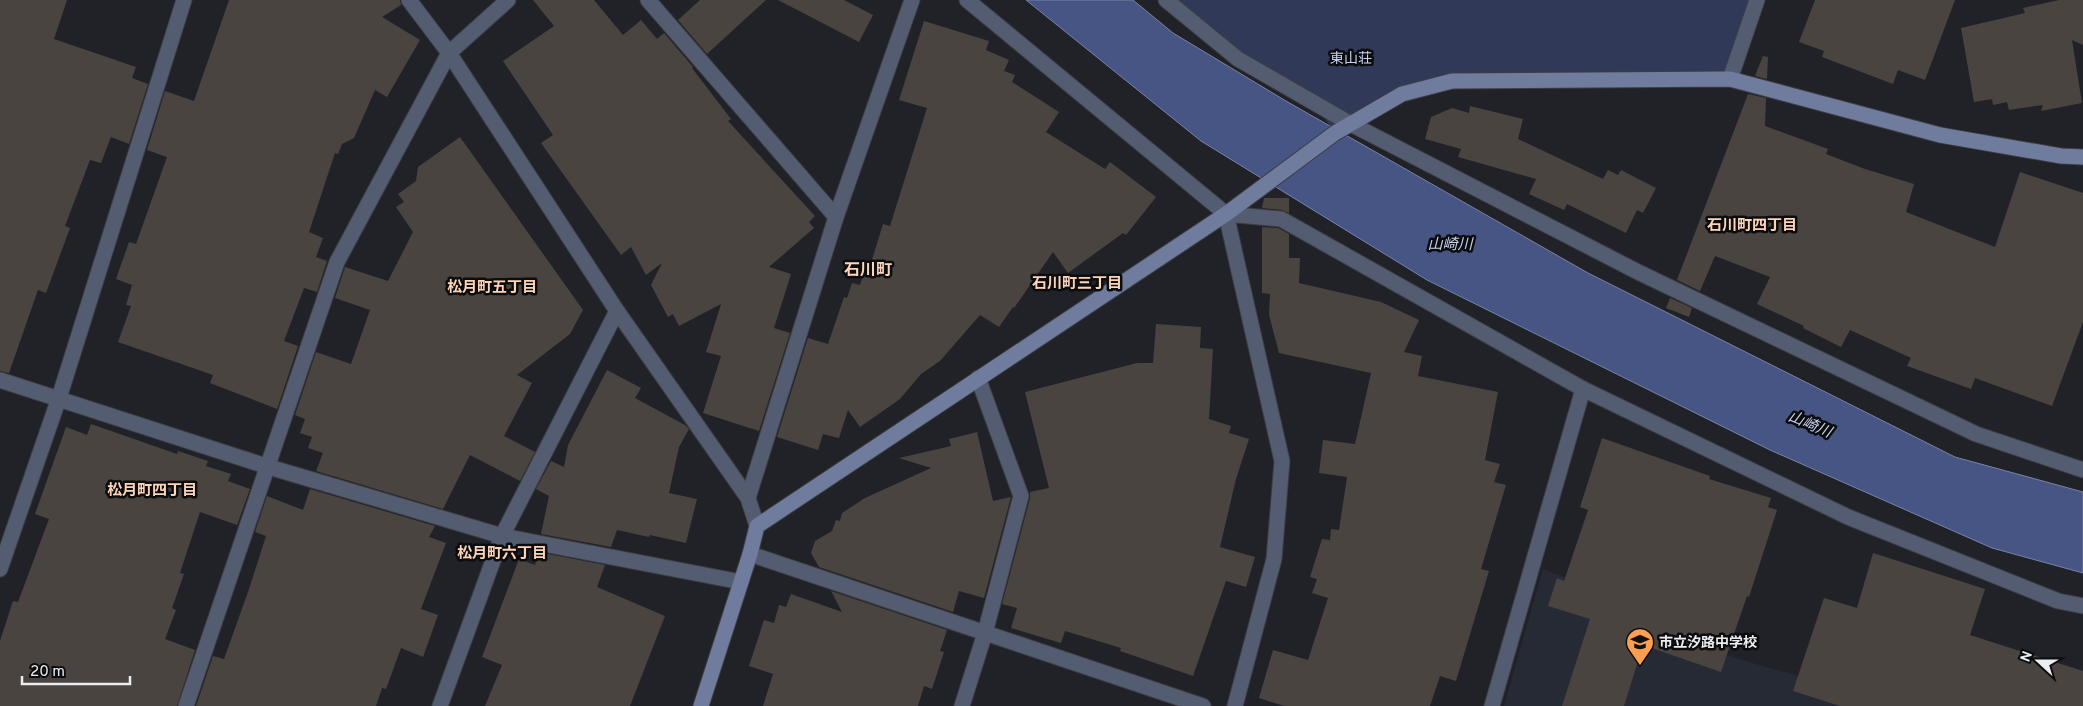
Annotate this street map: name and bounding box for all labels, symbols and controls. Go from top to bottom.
park label: 東山荘 [1330,51,1372,68]
district label: 石川町四丁目 [1707,217,1797,236]
water label: 山崎川 [1427,236,1474,255]
district label: 石川町 [844,261,892,281]
district label: 石川町三丁目 [1032,275,1122,294]
district label: 松月町五丁目 [447,279,537,298]
water label: 山崎川 [1785,408,1836,444]
district label: 松月町四丁目 [107,482,197,501]
district label: 松月町六丁目 [457,545,547,564]
school or university icon: 市立汐路中学校 [1625,627,1655,666]
place label: 市立汐路中学校 [1659,635,1757,652]
north arrow [2013,636,2063,686]
text: N [2018,649,2037,665]
scale bar [22,654,130,686]
text: 20 m [30,663,65,682]

